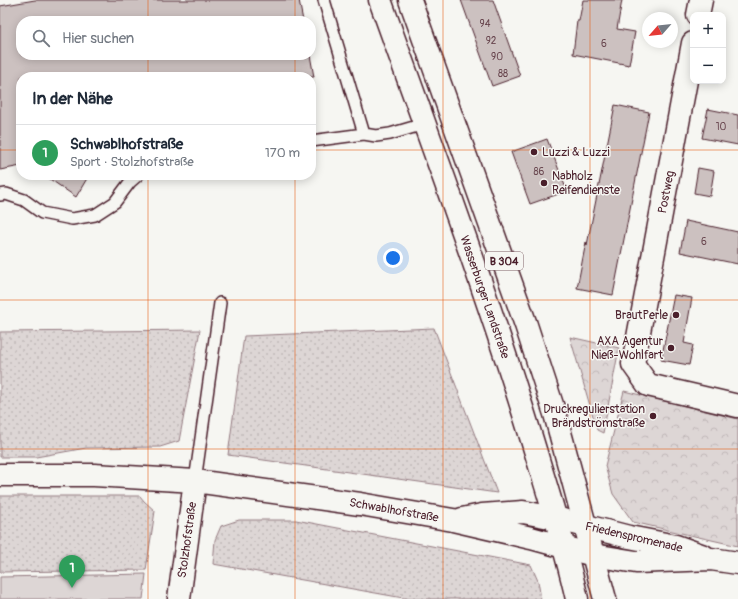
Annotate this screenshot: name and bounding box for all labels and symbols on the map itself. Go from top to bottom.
north arrow [642,12,678,48]
house number: 94 [480,18,491,30]
house number: 92 [486,35,497,47]
house number: 6 [601,38,607,50]
house number: 90 [491,51,503,63]
house number: 88 [498,68,508,80]
house number: 10 [716,121,727,133]
place label: Luzzi & Luzzi [542,145,610,160]
marker: Luzzi & Luzzi [529,147,539,157]
house number: 86 [534,166,545,178]
place label: Nabholz Reifendienste [552,169,620,198]
street label: Postweg [655,169,678,215]
marker: Nabholz Reifendienste [539,178,549,188]
street label: Wasserburger Landstraße [456,234,513,361]
house number: 6 [701,236,707,248]
your location [383,248,403,268]
road number: B 304 [485,252,523,270]
place label: BrautPerle [615,308,668,323]
marker: BrautPerle [671,310,681,320]
place label: AXA Agentur Nieß-Wohlfart [591,334,664,363]
marker: AXA Agentur Nieß-Wohlfart [666,343,676,353]
place label: Druckregulierstation Brändströmstraße [543,402,645,431]
marker: Druckregulierstation Brändströmstraße [648,411,658,421]
street label: Schwablhofstraße [348,495,440,526]
street label: Stolzhofstraße [175,501,200,579]
street label: Friedenspromenade [584,519,684,556]
pin: 1 [59,555,85,588]

